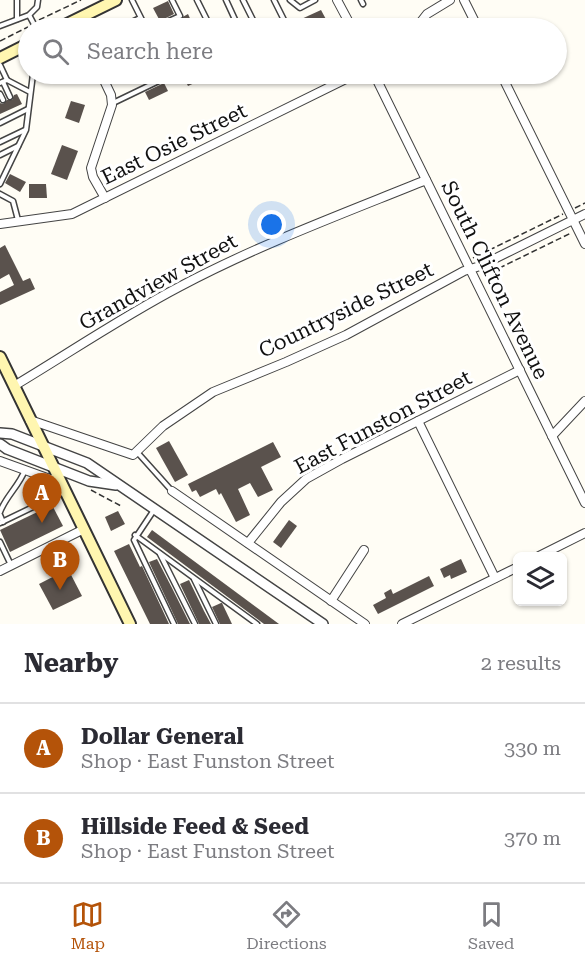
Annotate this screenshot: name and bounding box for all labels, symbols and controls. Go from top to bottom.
search box [18,18,567,84]
icon: search [39,35,72,68]
text: Search here [87,39,213,64]
street label: East Osie Street [98,98,251,190]
street label: South Clifton Avenue [437,177,553,383]
your location [257,210,286,239]
street label: Grandview Street [75,229,241,335]
street label: Countryside Street [255,257,437,363]
street label: East Funston Street [290,365,476,479]
pin: A [22,474,62,523]
pin: B [40,540,80,590]
map controls [513,552,567,606]
button: layers [513,552,567,606]
text: Nearby [24,648,118,678]
text: 2 results [481,651,561,675]
text: Dollar General [81,724,244,749]
text: A [36,736,51,760]
text: 330 m [504,736,561,760]
text: Shop · East Funston Street [81,749,334,773]
text: Hillside Feed & Seed [81,814,309,839]
text: B [36,826,51,850]
text: 370 m [504,826,561,850]
text: Shop · East Funston Street [81,839,334,863]
tab: Map [71,898,105,953]
tab: Directions [246,898,327,953]
tab: Saved [468,898,514,953]

